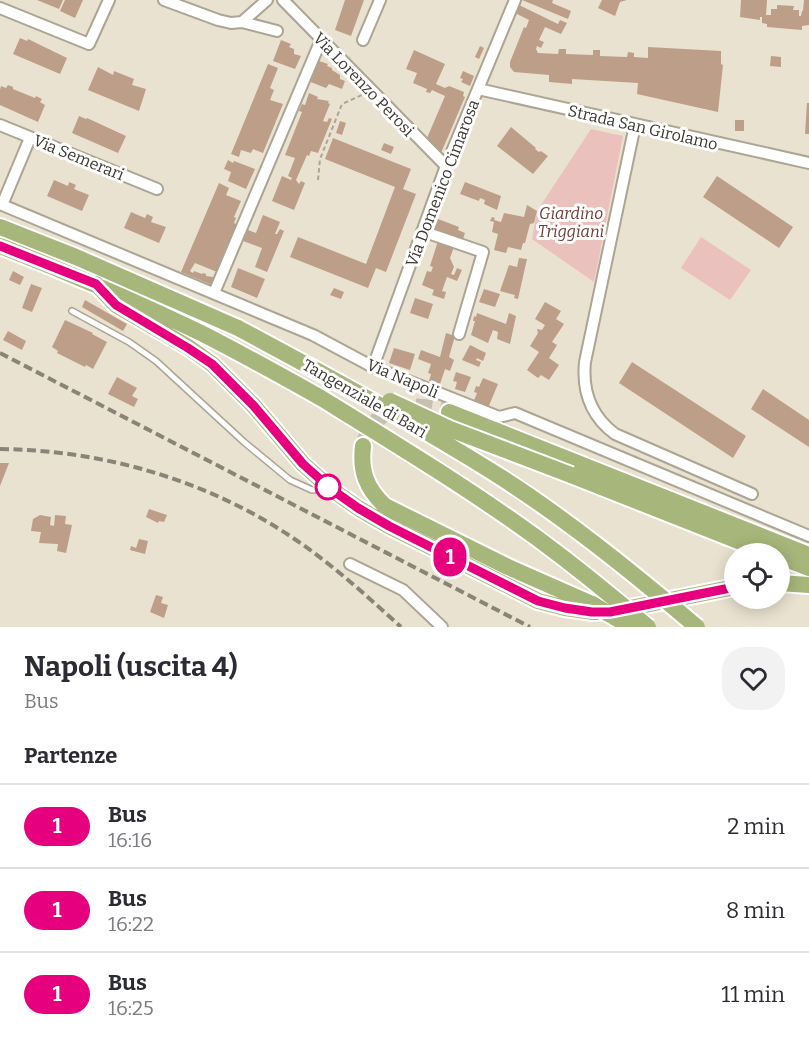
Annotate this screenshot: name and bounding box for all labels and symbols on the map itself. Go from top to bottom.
street label: Via Lorenzo Perosi [309,29,418,140]
street label: Via Domenico Cimarosa [402,97,483,269]
street label: Strada San Girolamo [566,101,720,154]
street label: Via Semerari [31,131,127,184]
park label: Giardino Triggiani [538,204,605,241]
street label: Tangenziale di Bari [299,355,430,442]
street label: Via Napoli [364,355,442,402]
unlabelled marker [315,474,341,500]
line badge: 1 [430,538,470,576]

